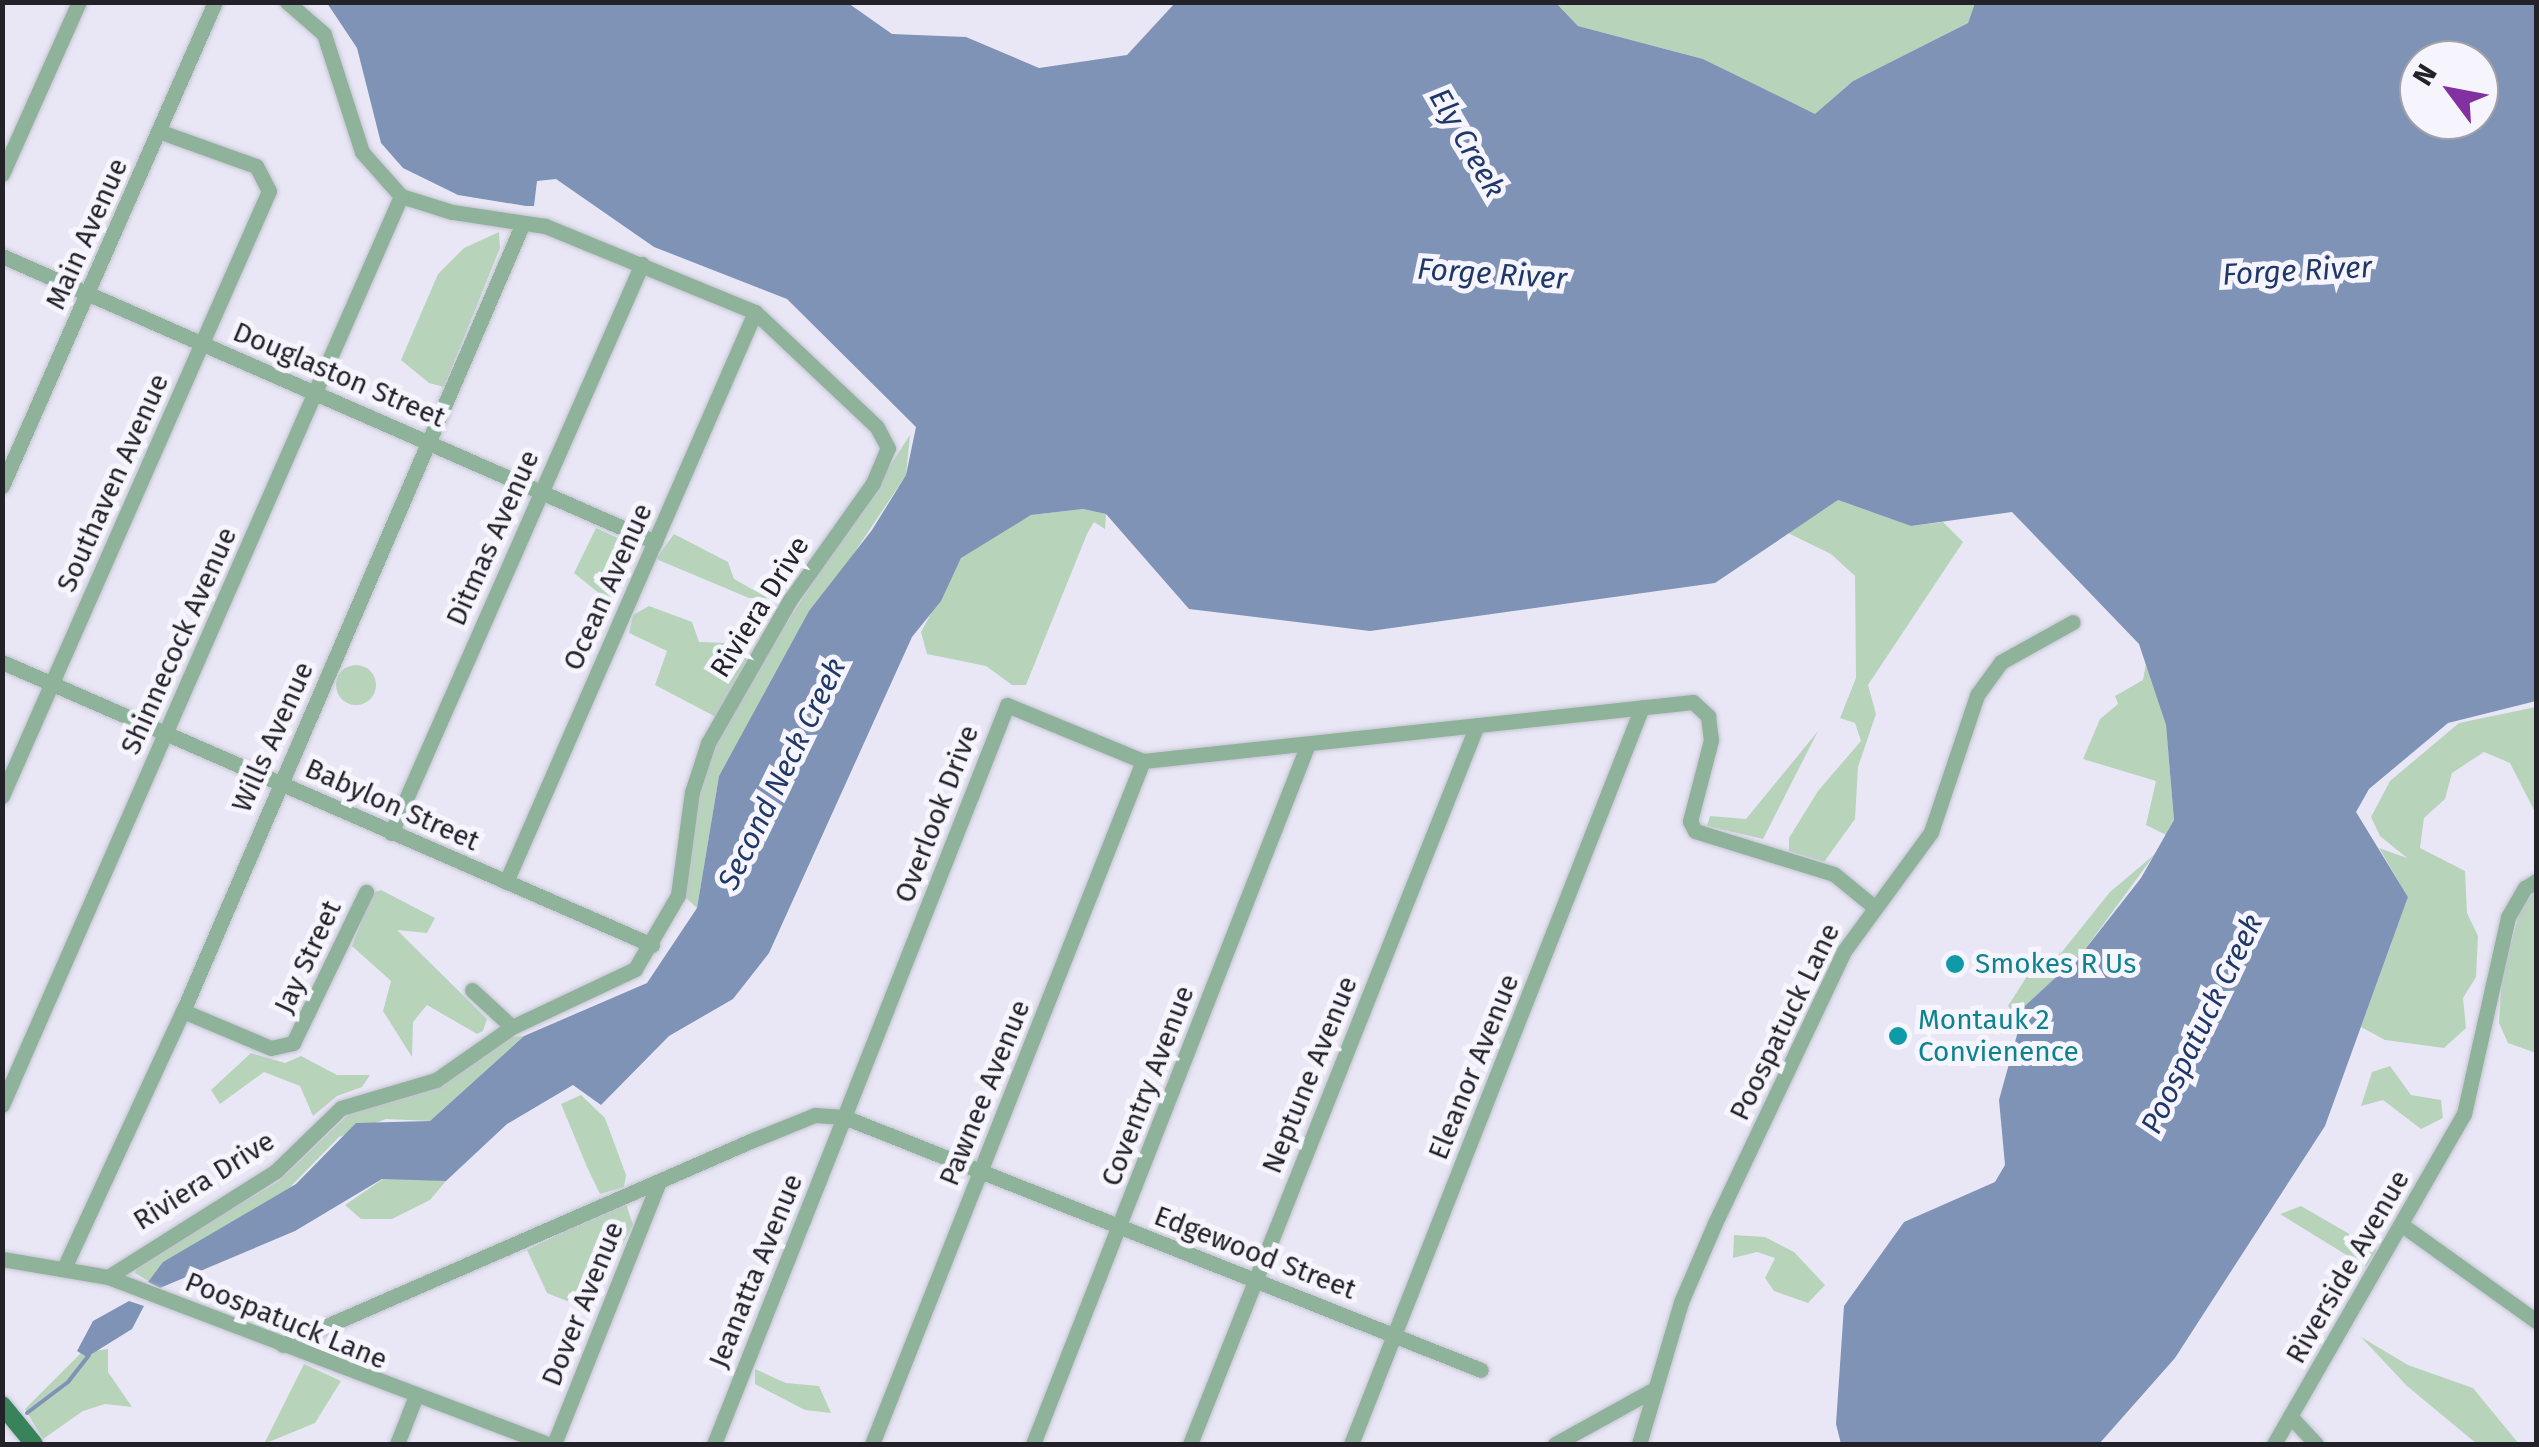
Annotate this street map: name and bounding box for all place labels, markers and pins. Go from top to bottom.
place label: Smokes R Us [1975,947,2136,981]
marker: Smokes R Us [1944,953,1966,975]
place label: Montauk 2 Convienence [1918,1003,2079,1069]
marker: Montauk 2 Convienence [1887,1025,1909,1047]

